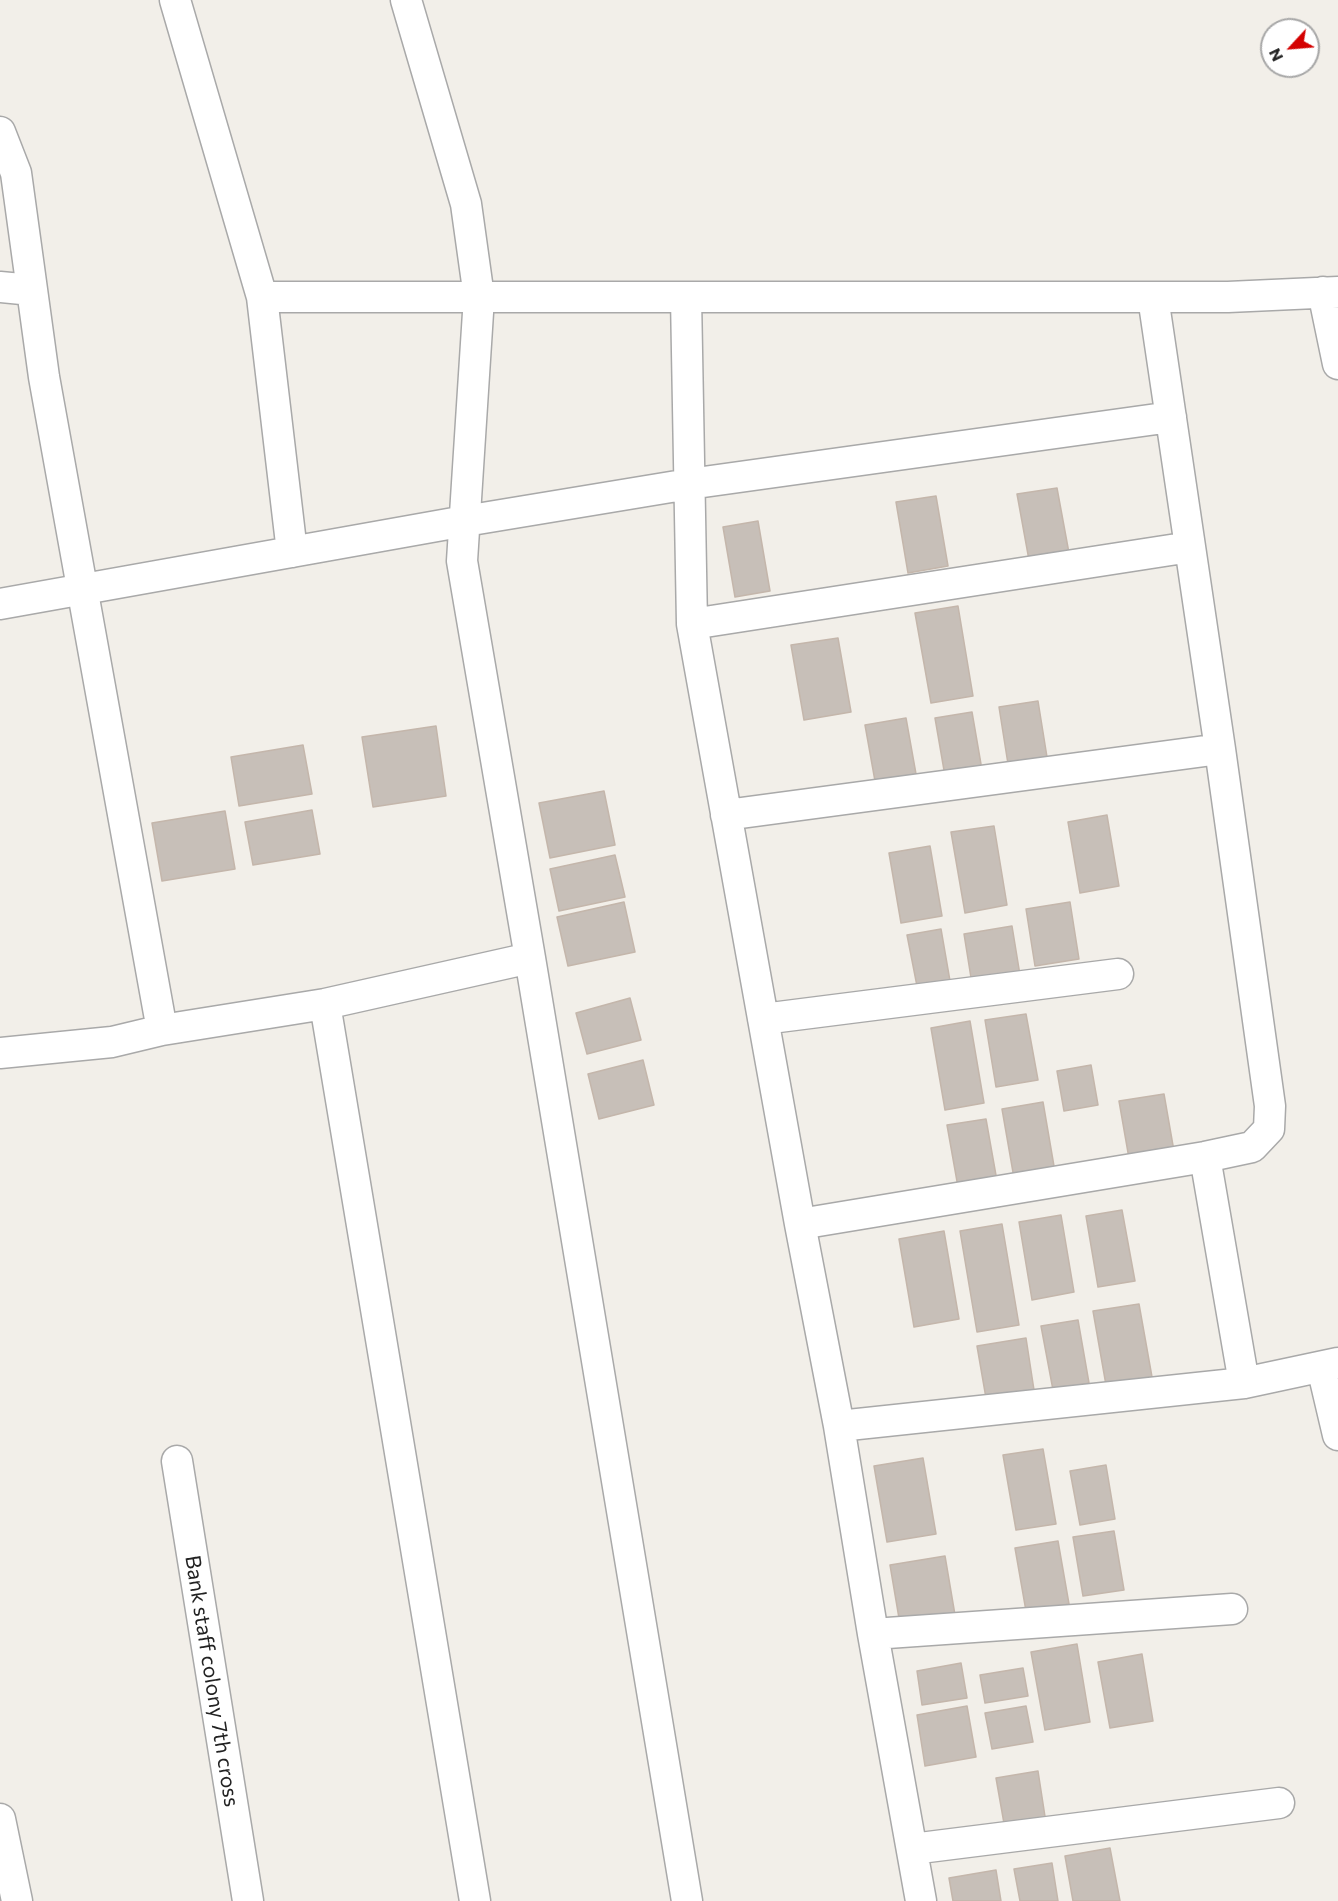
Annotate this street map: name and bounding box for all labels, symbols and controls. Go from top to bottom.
north arrow [1260,18,1320,78]
text: N [1264,46,1286,65]
street label: Bank staff colony 7th cross [180,1553,244,1809]

